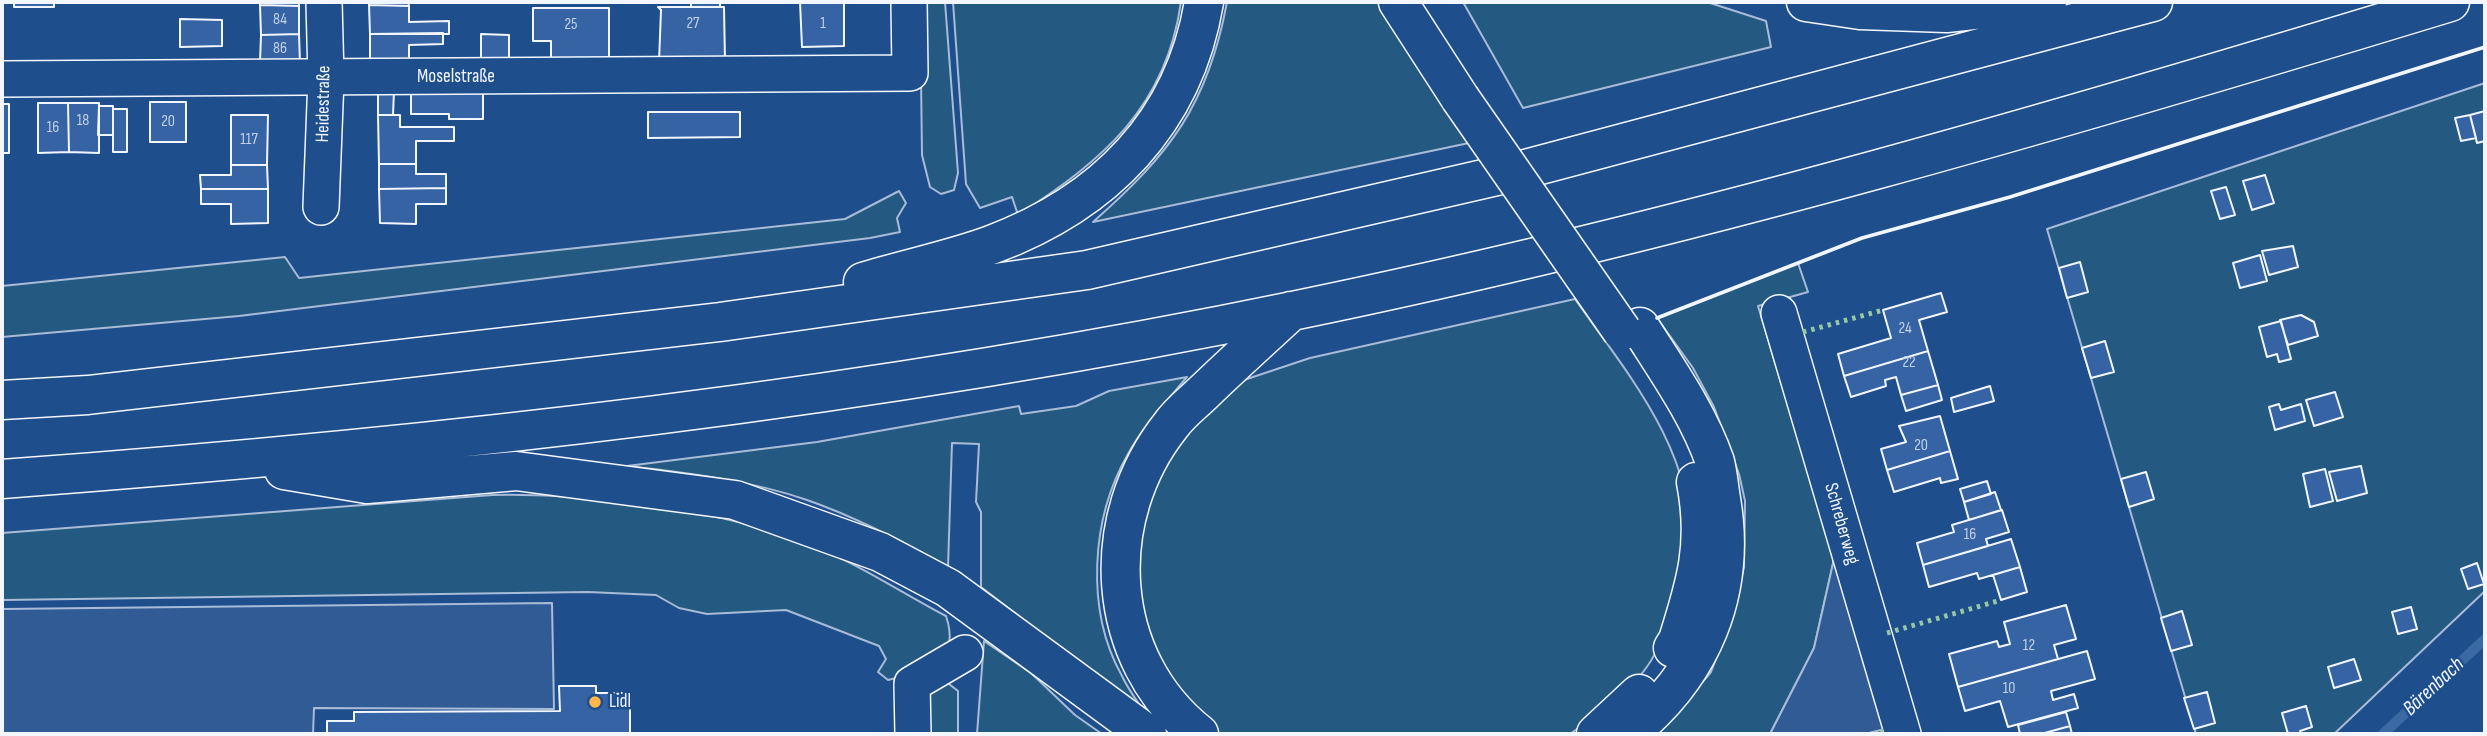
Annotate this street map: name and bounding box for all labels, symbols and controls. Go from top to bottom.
house number: 84 [273,10,287,30]
house number: 27 [686,14,700,34]
house number: 1 [820,14,826,34]
house number: 25 [564,15,578,35]
house number: 86 [273,39,287,59]
street label: Heidestraße [312,65,336,143]
street label: Moselstraße [417,66,495,88]
house number: 18 [77,111,89,131]
house number: 20 [161,112,175,132]
house number: 16 [47,118,59,138]
house number: 117 [240,130,258,150]
house number: 24 [1898,319,1912,339]
house number: 22 [1902,353,1916,373]
house number: 20 [1914,436,1928,456]
street label: Schreberweg [1819,481,1863,567]
house number: 16 [1964,525,1976,545]
house number: 12 [2023,636,2035,656]
water label: Bärenbach [2398,652,2470,722]
house number: 10 [2003,679,2015,699]
place label: Lidl [609,691,631,713]
marker: Lidl [587,694,603,710]

